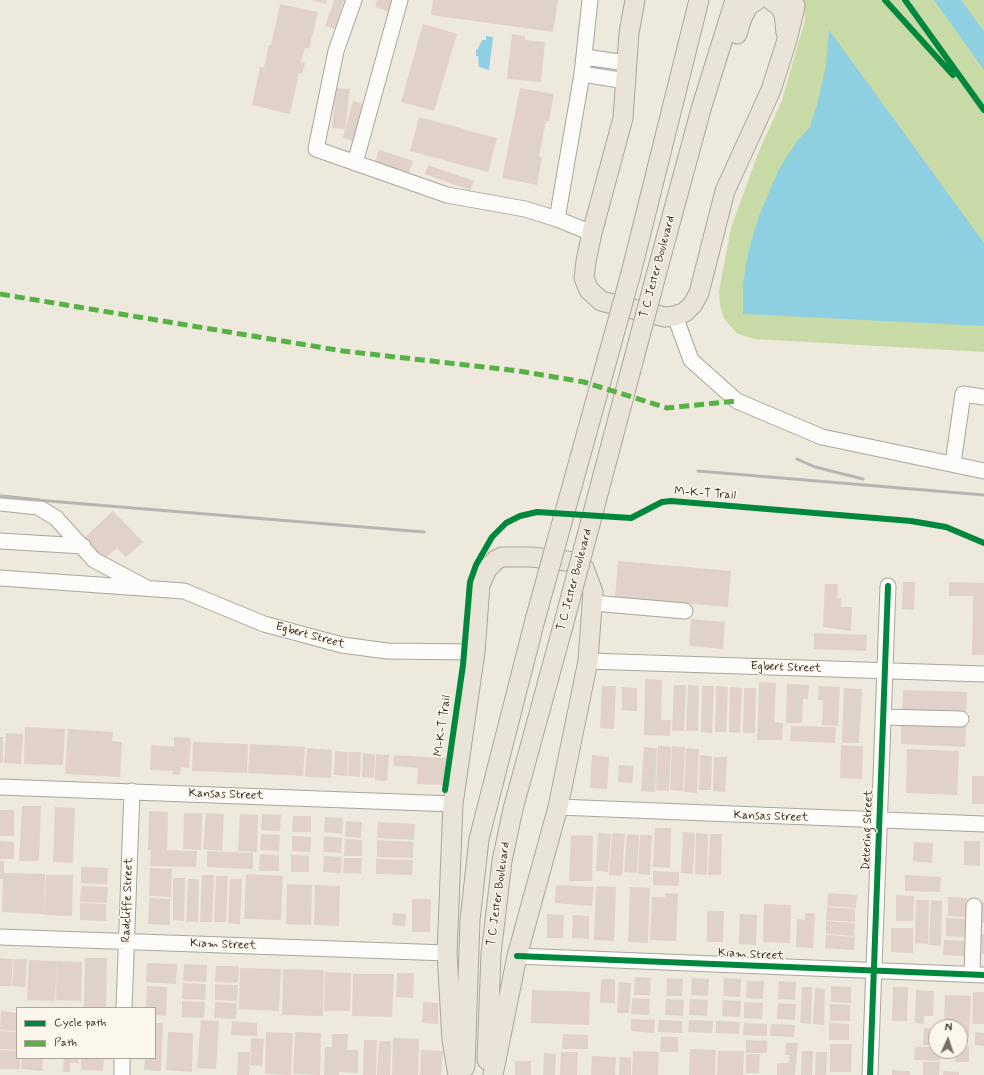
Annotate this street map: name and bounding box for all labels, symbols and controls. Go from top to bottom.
street label: T C Jester Boulevard [637,214,679,320]
street label: M-K-T Trail [674,485,736,503]
street label: T C Jester Boulevard [554,527,596,633]
street label: Egbert Street [274,620,346,652]
street label: Egbert Street [750,660,822,676]
street label: M-K-T Trail [432,694,454,758]
street label: Kansas Street [188,786,264,804]
street label: Detering Street [859,789,877,871]
street label: Kansas Street [733,808,809,826]
street label: T C Jester Boulevard [485,841,513,947]
street label: Radcliffe Street [119,857,137,943]
street label: Kiam Street [190,937,256,953]
street label: Kiam Street [718,946,784,964]
legend [16,1007,156,1059]
text: Cycle path [54,1015,106,1031]
north arrow [928,1019,968,1059]
text: N [945,1021,953,1035]
text: Path [54,1035,77,1051]

